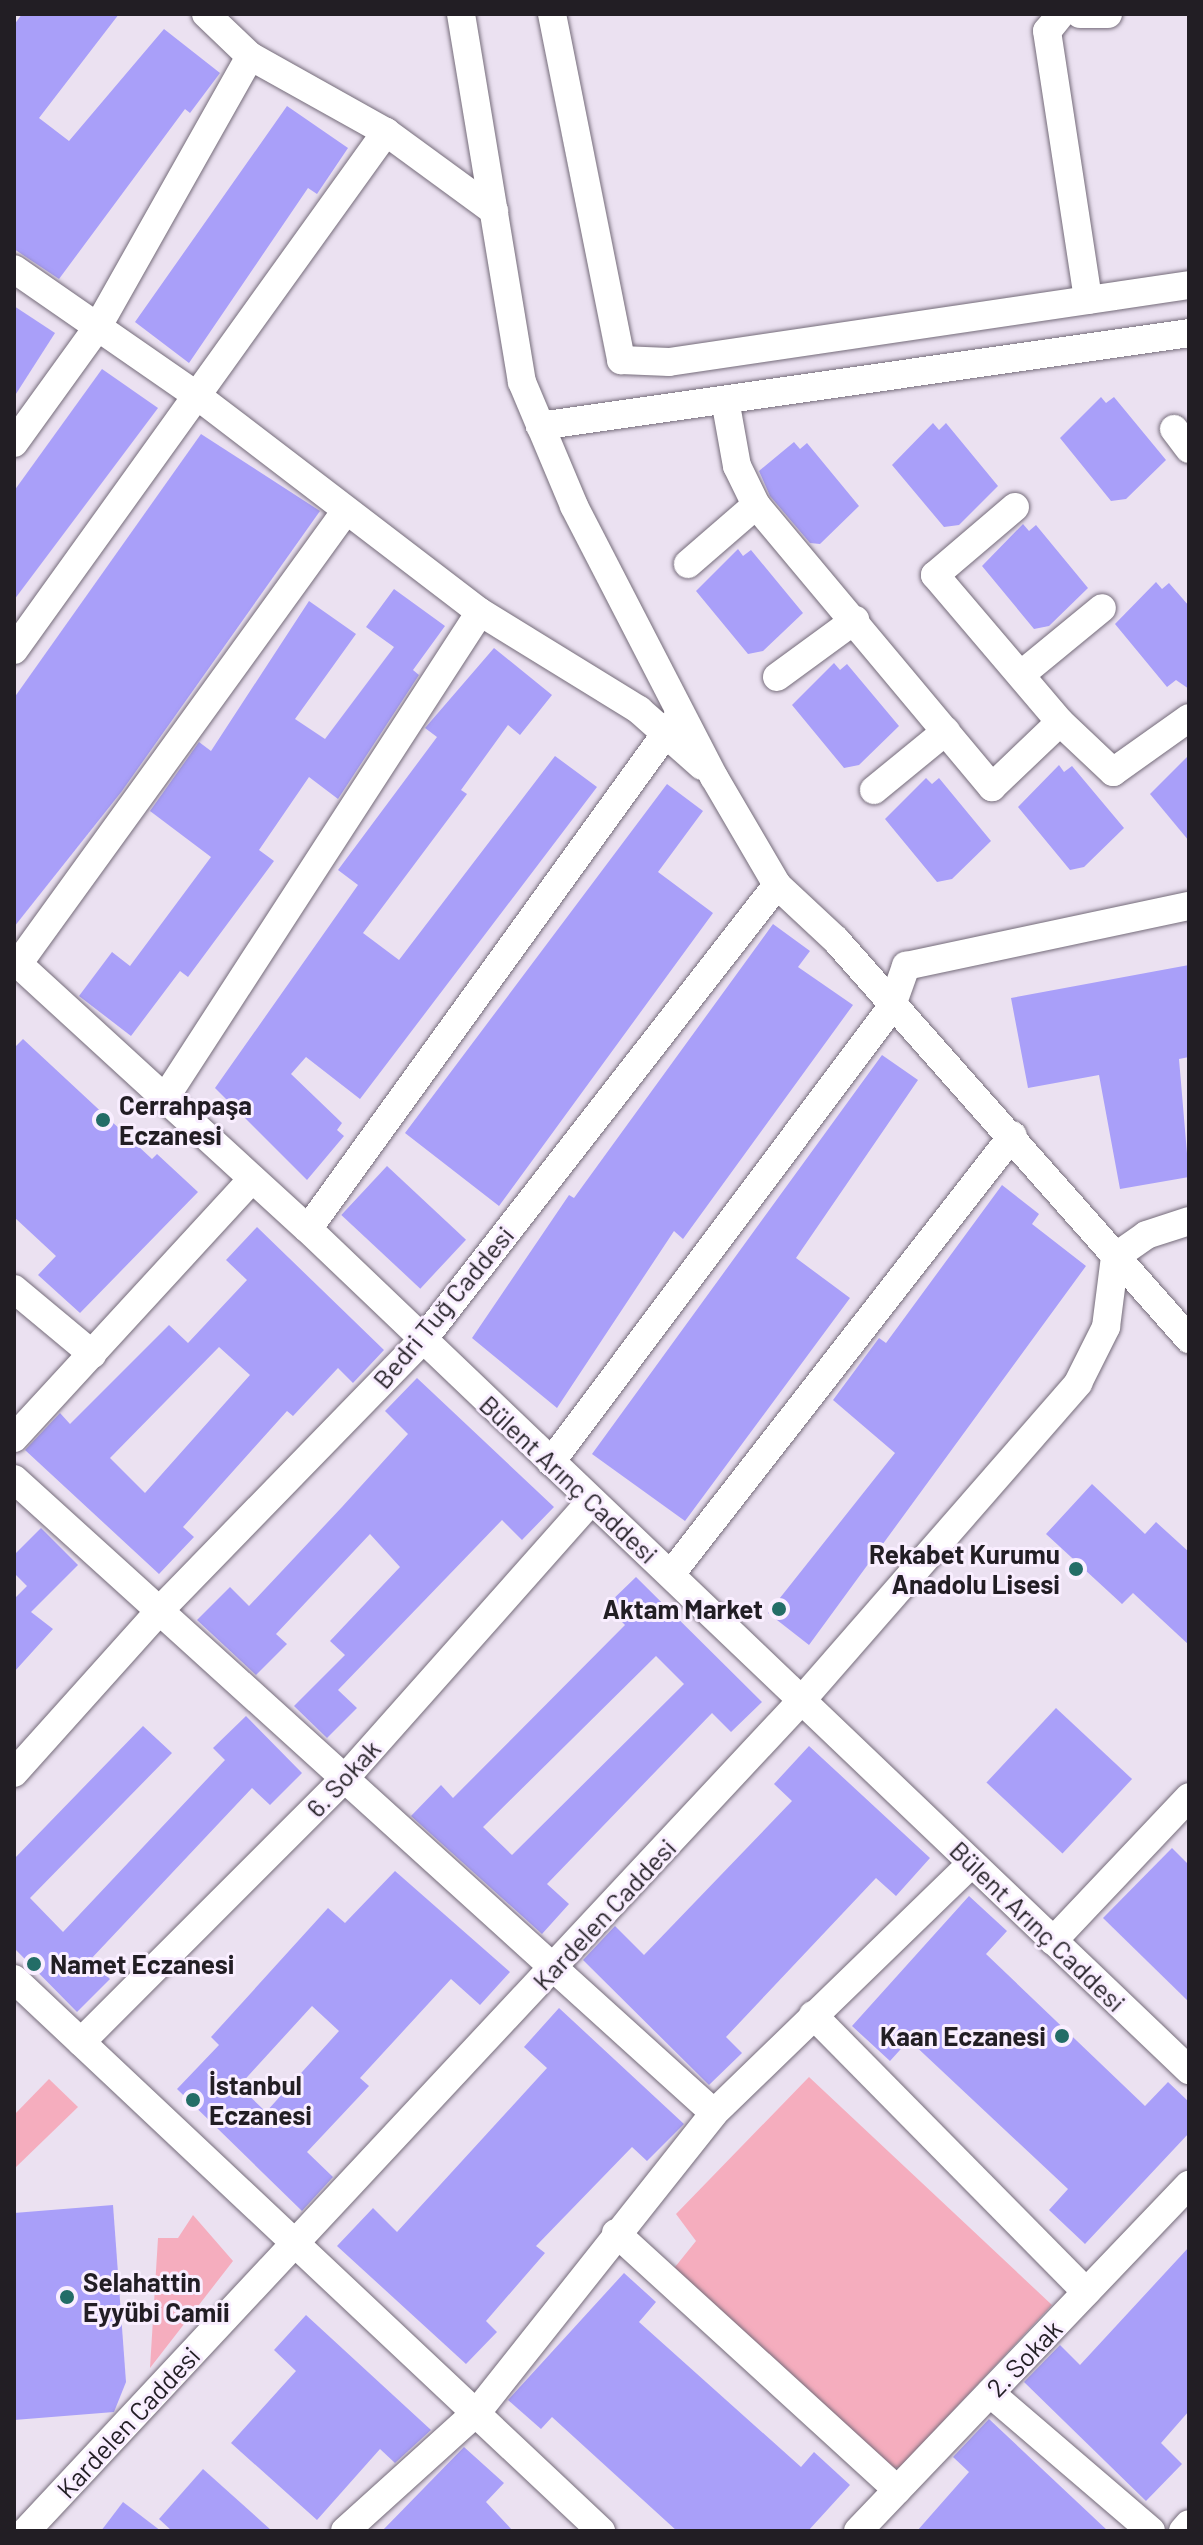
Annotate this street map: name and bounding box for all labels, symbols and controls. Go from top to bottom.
place label: Cerrahpaşa Eczanesi [119,1089,252,1150]
marker: Cerrahpaşa Eczanesi [94,1111,112,1129]
street label: Bedri Tuğ Caddesi [366,1219,520,1395]
street label: Bülent Arınç Caddesi [474,1389,664,1569]
place label: Rekabet Kurumu Anadolu Lisesi [869,1538,1060,1600]
marker: Rekabet Kurumu Anadolu Lisesi [1067,1560,1085,1578]
place label: Aktam Market [602,1593,763,1625]
marker: Aktam Market [770,1600,788,1618]
street label: 6. Sokak [299,1733,387,1823]
street label: Kardelen Caddesi [526,1832,682,1996]
street label: Bülent Arınç Caddesi [944,1834,1132,2018]
place label: Namet Eczanesi [50,1948,234,1980]
marker: Namet Eczanesi [25,1955,43,1973]
place label: Kaan Eczanesi [880,2020,1046,2052]
marker: Kaan Eczanesi [1053,2027,1071,2045]
place label: İstanbul Eczanesi [209,2069,312,2130]
marker: İstanbul Eczanesi [184,2091,202,2109]
place label: Selahattin Eyyübi Camii [83,2266,230,2328]
marker: Selahattin Eyyübi Camii [58,2288,76,2306]
street label: 2. Sokak [980,2313,1068,2403]
street label: Kardelen Caddesi [50,2340,206,2504]

